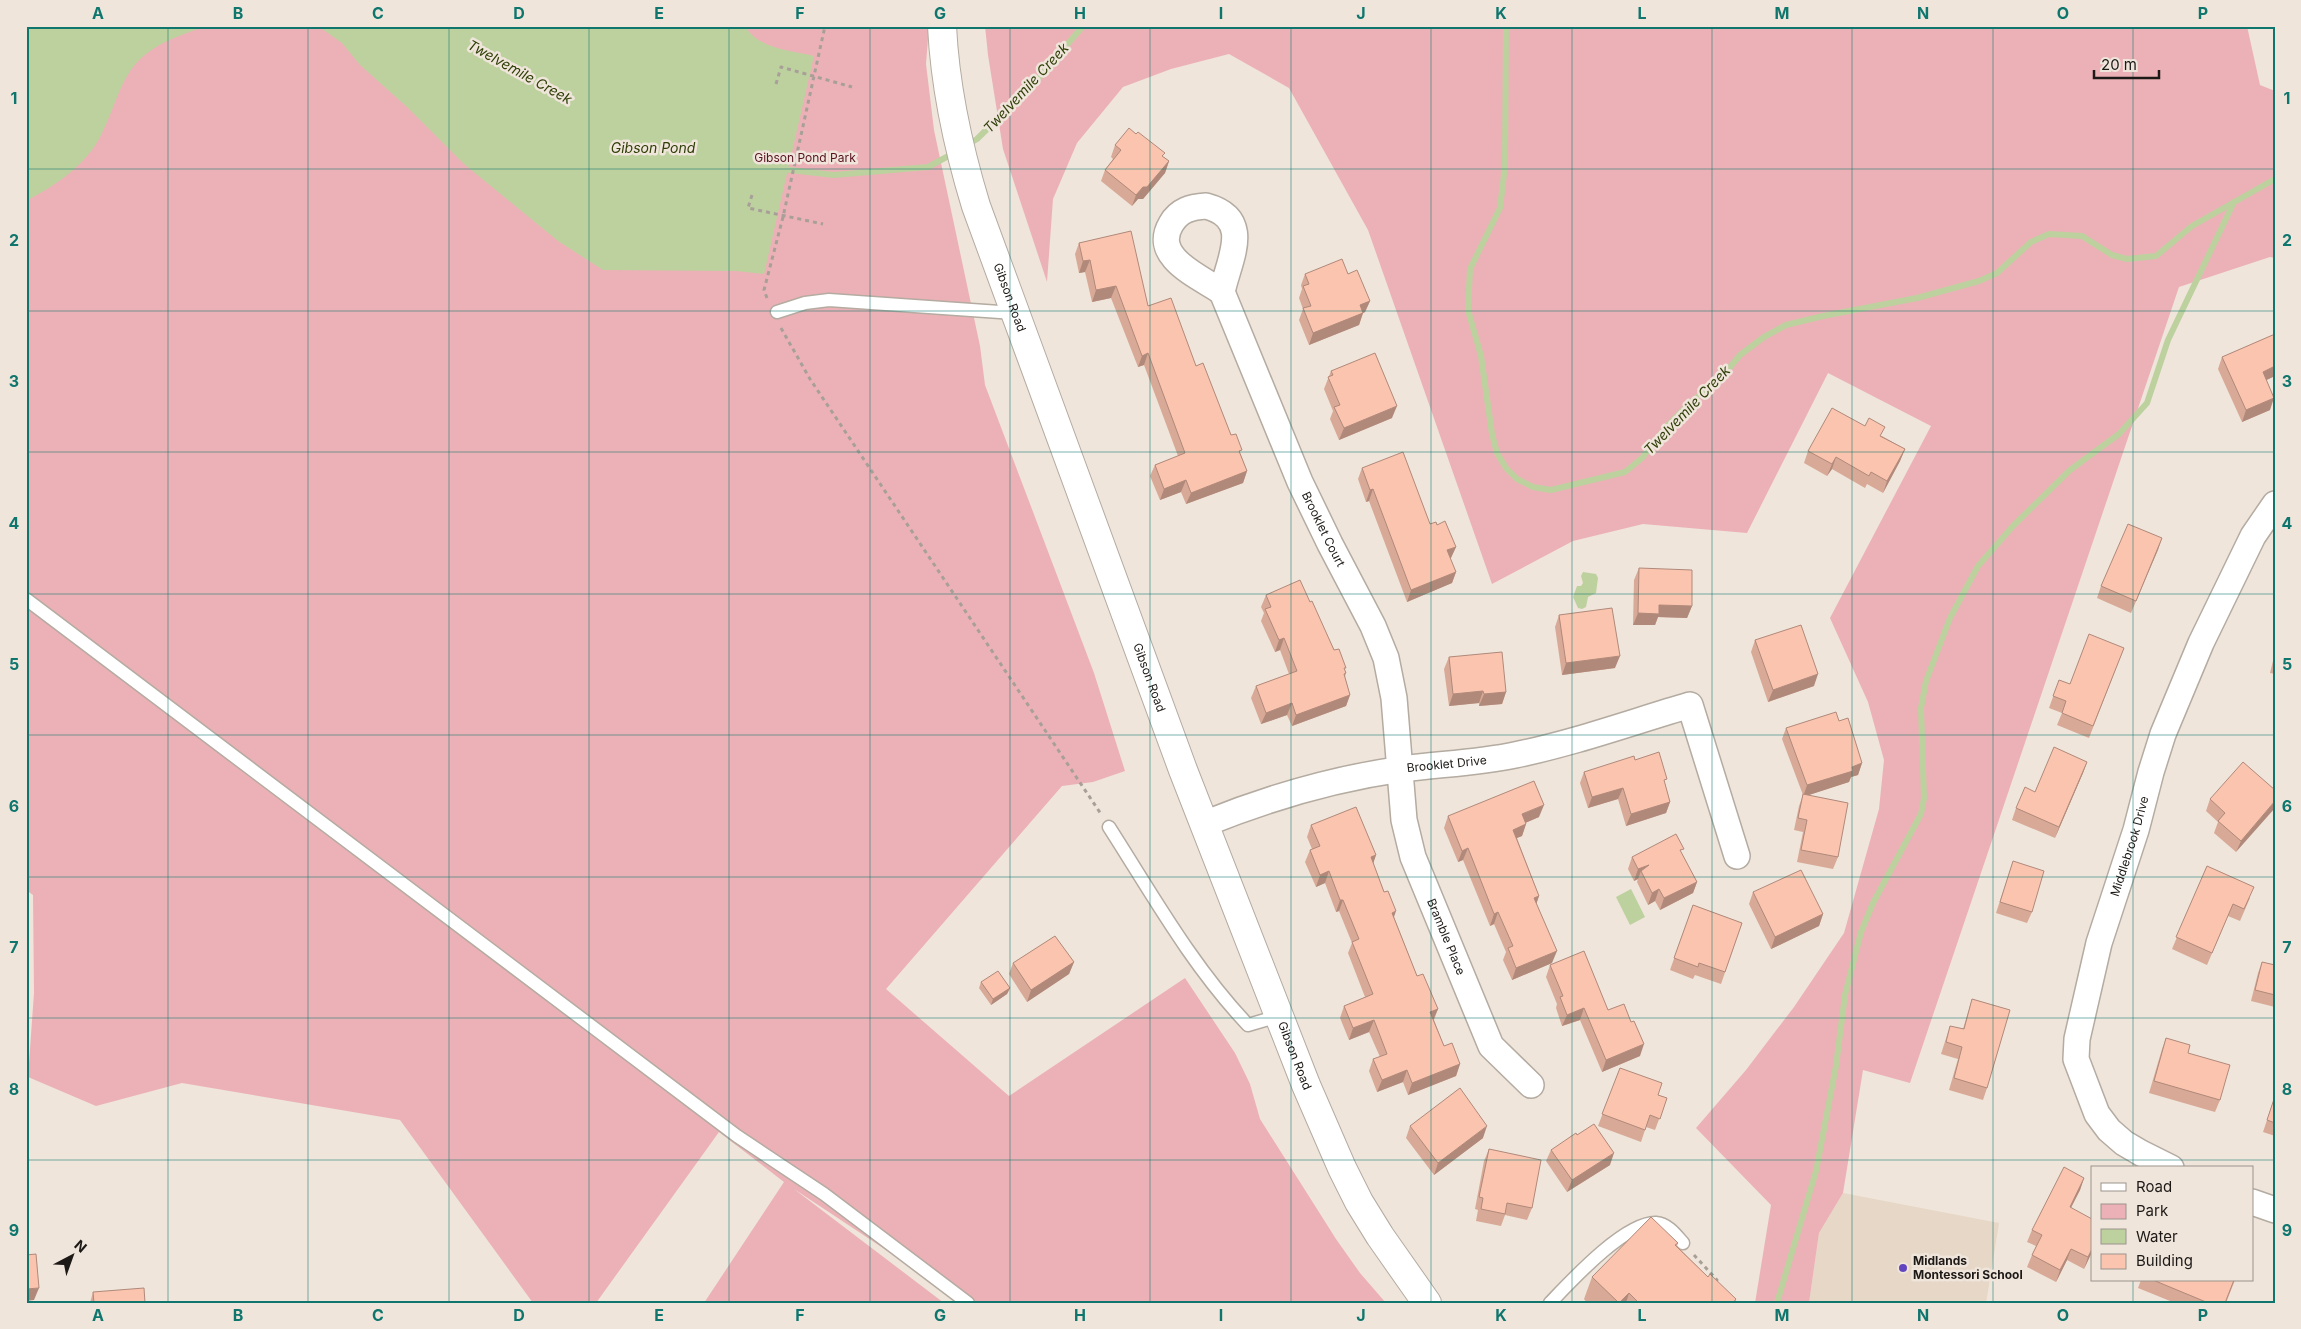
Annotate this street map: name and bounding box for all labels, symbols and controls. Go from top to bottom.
text: A [92,3,104,23]
text: B [233,3,243,23]
text: C [372,3,384,23]
text: D [513,3,525,23]
text: E [654,3,664,23]
text: F [795,3,805,23]
text: G [934,3,946,23]
text: H [1074,3,1086,23]
text: I [1219,3,1223,23]
text: J [1356,3,1366,23]
text: K [1495,3,1507,23]
text: L [1637,3,1647,23]
text: M [1775,3,1789,23]
text: N [1917,3,1929,23]
text: O [2057,3,2069,23]
text: P [2198,3,2208,23]
water label: Twelvemile Creek [465,36,576,107]
water label: Twelvemile Creek [980,39,1072,136]
scale bar [2094,48,2158,80]
text: 20 m [2101,55,2137,74]
text: 1 [11,88,17,108]
text: 1 [2284,88,2290,108]
water label: Gibson Pond [611,139,696,156]
park label: Gibson Pond Park [754,150,856,165]
text: 2 [9,230,19,250]
text: 2 [2282,230,2292,250]
street label: Gibson Road [991,261,1029,334]
water label: Twelvemile Creek [1640,362,1733,458]
text: 3 [9,371,19,391]
text: 3 [2282,371,2292,391]
street label: Brooklet Court [1299,489,1349,569]
text: 4 [9,513,20,533]
text: 4 [2282,513,2293,533]
street label: Gibson Road [1130,641,1169,714]
text: 5 [9,654,19,674]
text: 5 [2282,654,2292,674]
street label: Brooklet Drive [1406,752,1488,775]
street label: Middlebrook Drive [2107,794,2151,898]
text: 6 [9,796,19,816]
text: 6 [2282,796,2292,816]
street label: Bramble Place [1424,896,1469,977]
text: 7 [9,937,19,957]
text: 7 [2282,937,2292,957]
street label: Gibson Road [1275,1019,1315,1092]
text: 8 [9,1079,19,1099]
text: 8 [2282,1079,2292,1099]
legend [2091,1166,2254,1282]
text: Road [2136,1177,2172,1196]
text: Park [2136,1201,2169,1220]
text: 9 [9,1220,19,1240]
text: 9 [2282,1220,2292,1240]
text: Water [2136,1227,2178,1246]
north arrow [48,1232,98,1282]
text: N [71,1236,90,1256]
text: Building [2136,1251,2193,1270]
place label: Midlands Montessori School [1913,1253,2023,1282]
marker: Midlands Montessori School [1897,1262,1909,1274]
text: A [92,1305,104,1325]
text: B [233,1305,243,1325]
text: C [372,1305,384,1325]
text: D [513,1305,525,1325]
text: E [654,1305,664,1325]
text: F [795,1305,805,1325]
text: G [934,1305,946,1325]
text: H [1074,1305,1086,1325]
text: I [1219,1305,1223,1325]
text: J [1356,1305,1366,1325]
text: K [1495,1305,1507,1325]
text: L [1637,1305,1647,1325]
text: M [1775,1305,1789,1325]
text: N [1917,1305,1929,1325]
text: O [2057,1305,2069,1325]
text: P [2198,1305,2208,1325]

